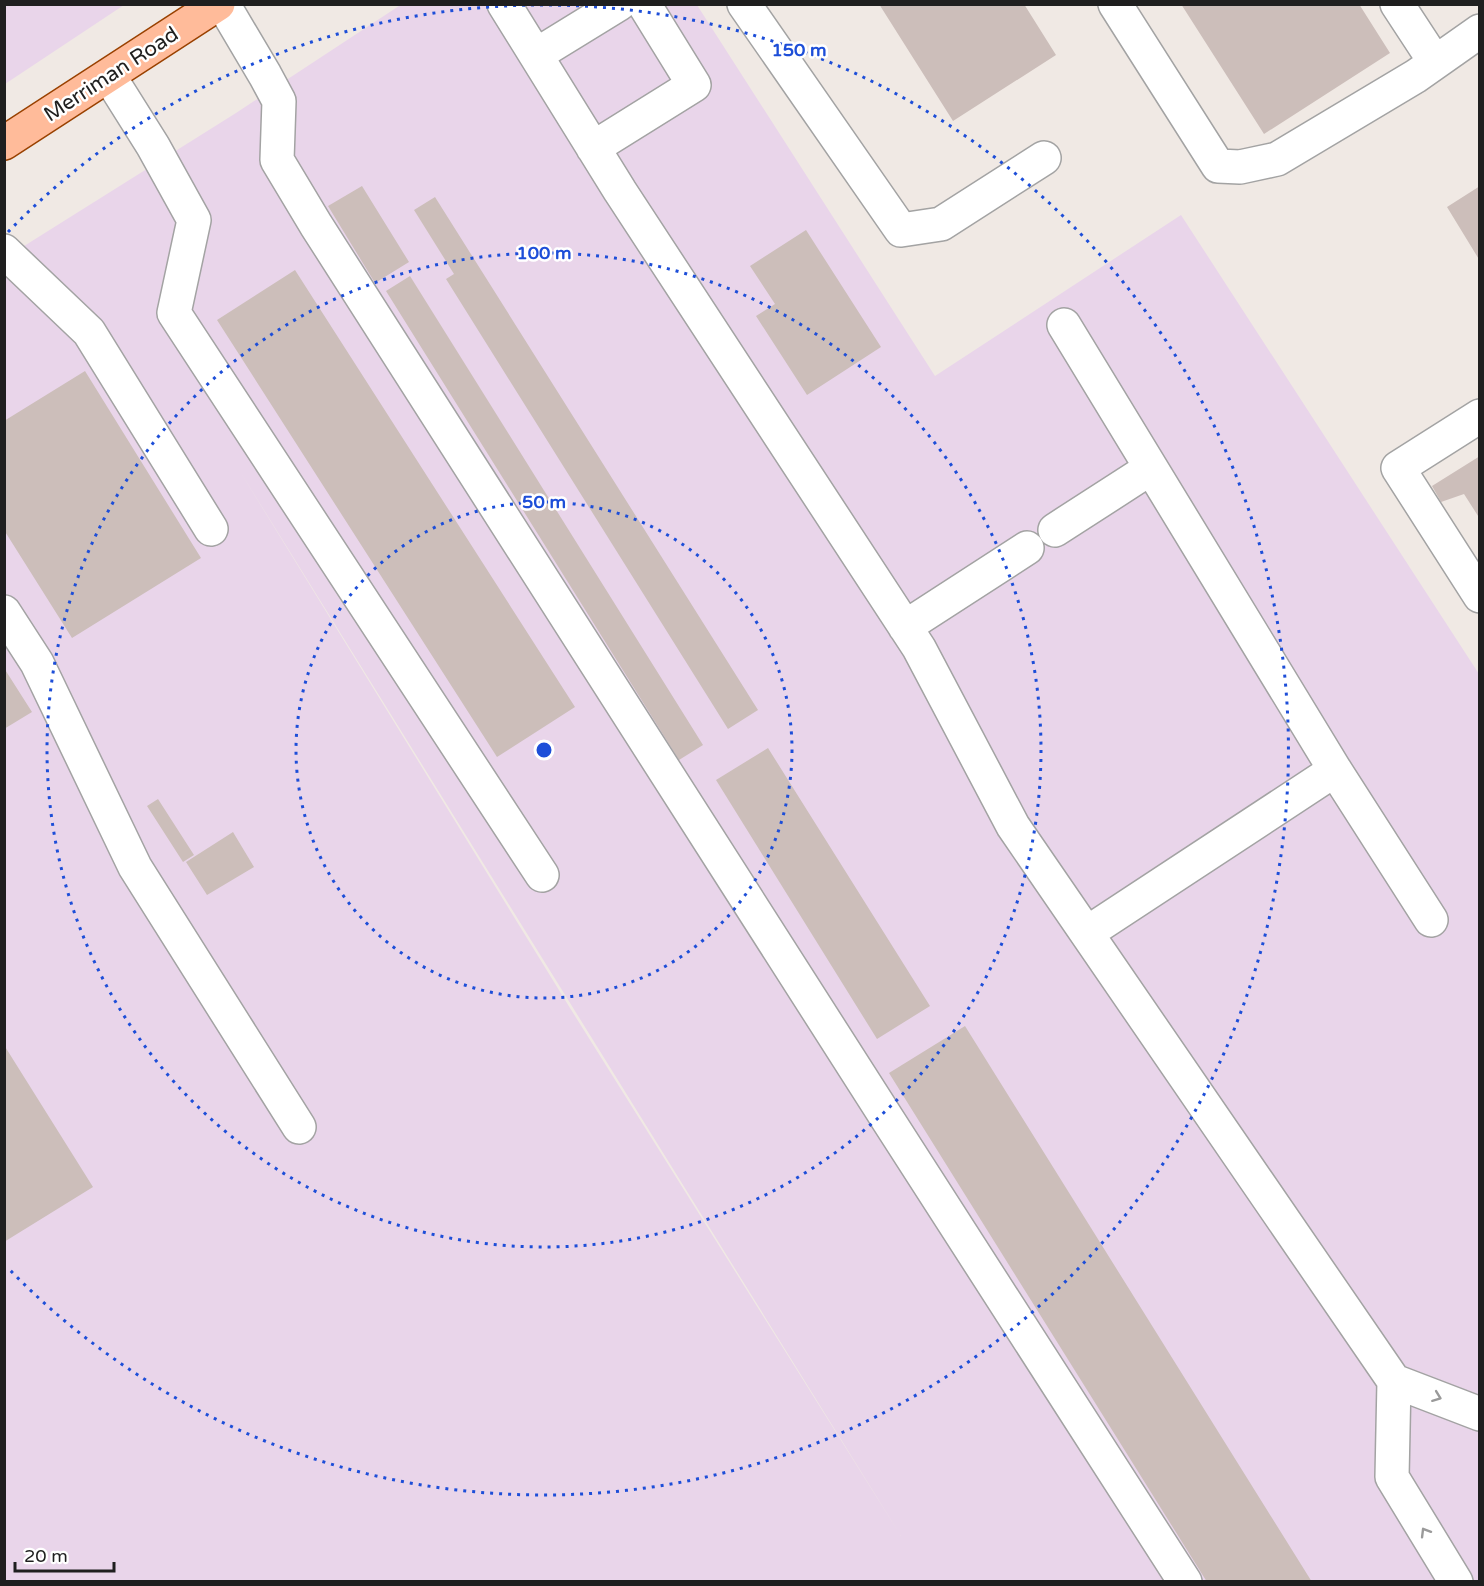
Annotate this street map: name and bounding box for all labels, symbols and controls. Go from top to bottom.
street label: Merriman Road [39,22,183,127]
text: 150 m [771,39,827,61]
text: 100 m [516,242,572,264]
text: 50 m [522,491,566,513]
centre of rings [534,740,554,760]
one-way arrow [1430,1390,1441,1402]
one-way arrow [1422,1527,1433,1538]
scale bar [15,1535,114,1573]
text: 20 m [24,1545,68,1567]

